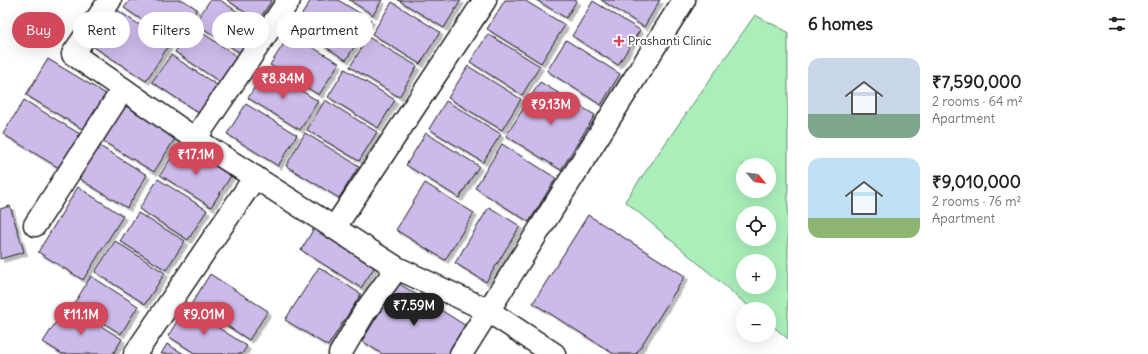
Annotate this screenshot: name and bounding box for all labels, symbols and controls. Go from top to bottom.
chip: Buy [12,12,65,48]
chip: Rent [73,12,130,48]
chip: Filters [138,12,204,48]
chip: New [212,12,269,48]
chip: Apartment [277,12,373,48]
text: 6 homes [808,13,873,35]
icon: filters [1106,13,1128,35]
place label: Prashanti Clinic [628,33,712,48]
marker: Prashanti Clinic [613,35,625,47]
pin: ₹8.84M [250,66,316,100]
text: ₹8.84M [261,70,305,87]
text: ₹7,590,000 [932,71,1022,93]
icon: home [840,74,888,122]
pin: ₹9.13M [518,92,584,126]
text: 2 rooms · 64 m² [932,93,1023,110]
text: ₹9.13M [531,96,571,113]
text: Apartment [932,110,995,127]
pin: ₹17.1M [163,142,229,176]
text: ₹17.1M [178,146,214,163]
north arrow [736,158,776,198]
map controls [736,158,776,342]
text: ₹9,010,000 [932,171,1021,193]
icon: home [840,174,888,222]
text: 2 rooms · 76 m² [932,193,1021,210]
button: locate [736,206,776,246]
text: Apartment [932,210,995,227]
button: + [736,254,776,294]
pin: ₹7.59M [381,293,447,327]
text: ₹7.59M [393,297,435,314]
pin: ₹11.1M [48,302,114,336]
pin: ₹9.01M [171,302,237,336]
button: − [736,302,776,342]
text: ₹11.1M [63,306,99,323]
text: ₹9.01M [183,306,225,323]

